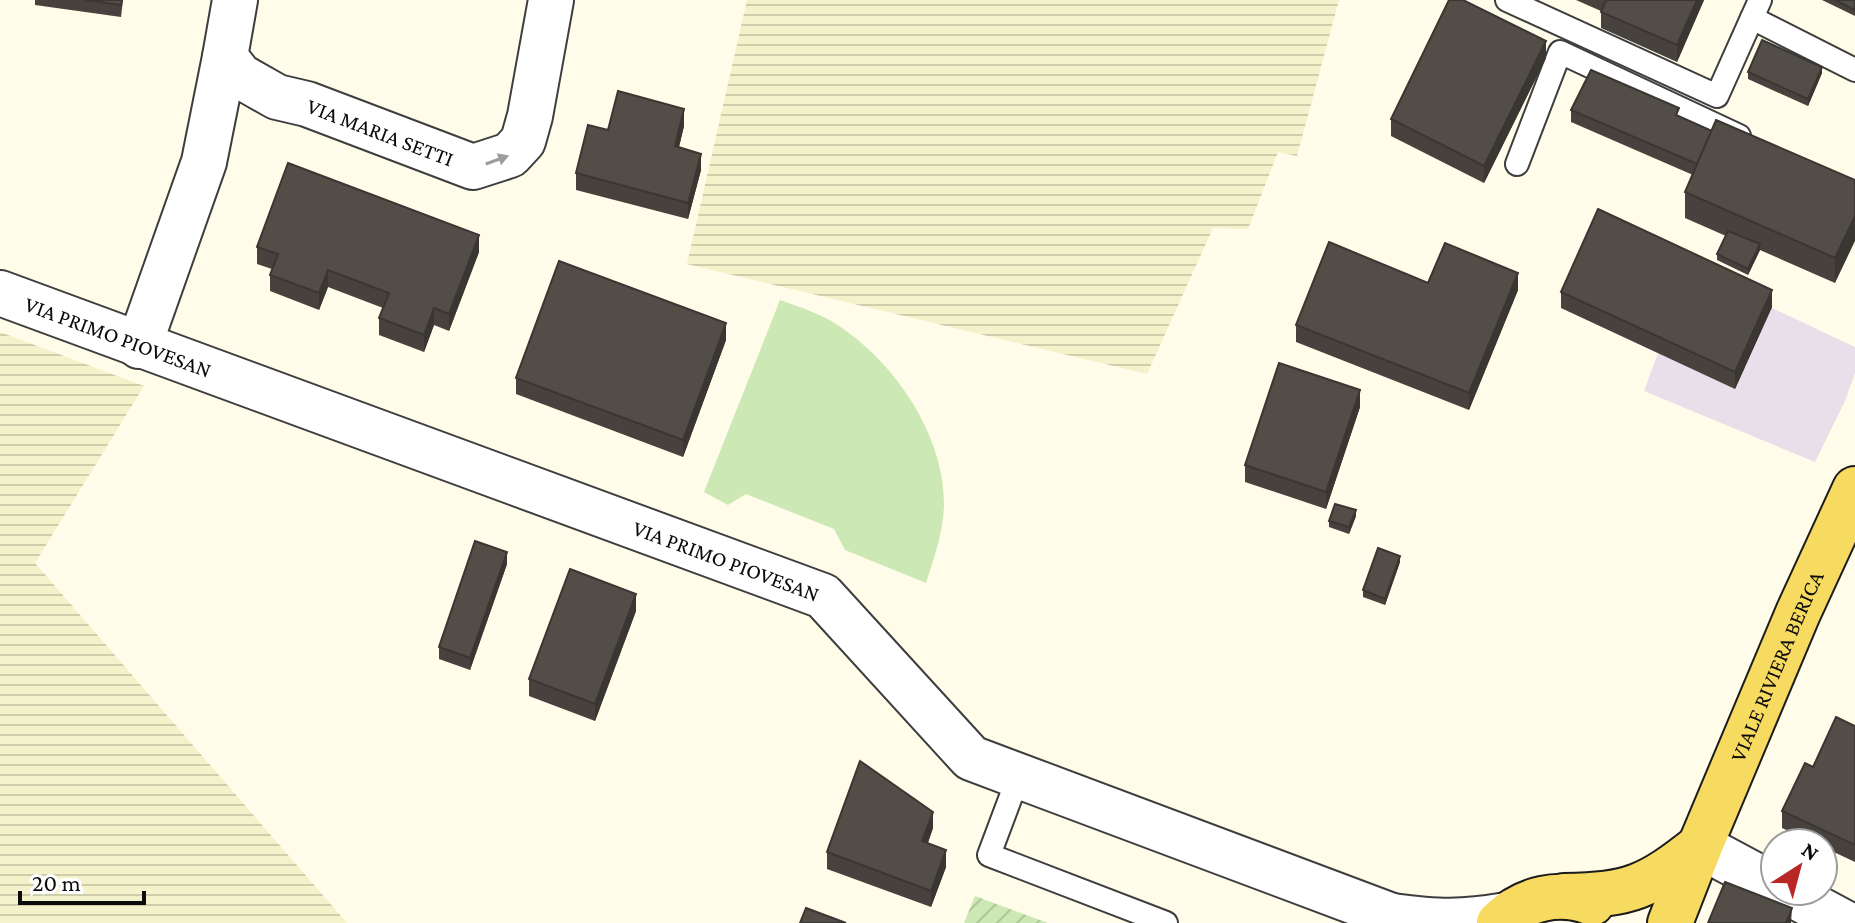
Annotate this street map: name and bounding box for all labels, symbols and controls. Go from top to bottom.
street label: VIA MARIA SETTI [303,93,457,172]
one-way arrow [485,153,509,166]
street label: VIA PRIMO PIOVESAN [21,291,215,383]
street label: VIA PRIMO PIOVESAN [629,515,823,607]
street label: VIALE RIVIERA BERICA [1725,566,1829,766]
north arrow [1759,827,1839,907]
text: N [1797,837,1824,866]
scale bar [20,855,144,905]
text: 20 m [32,869,81,896]

